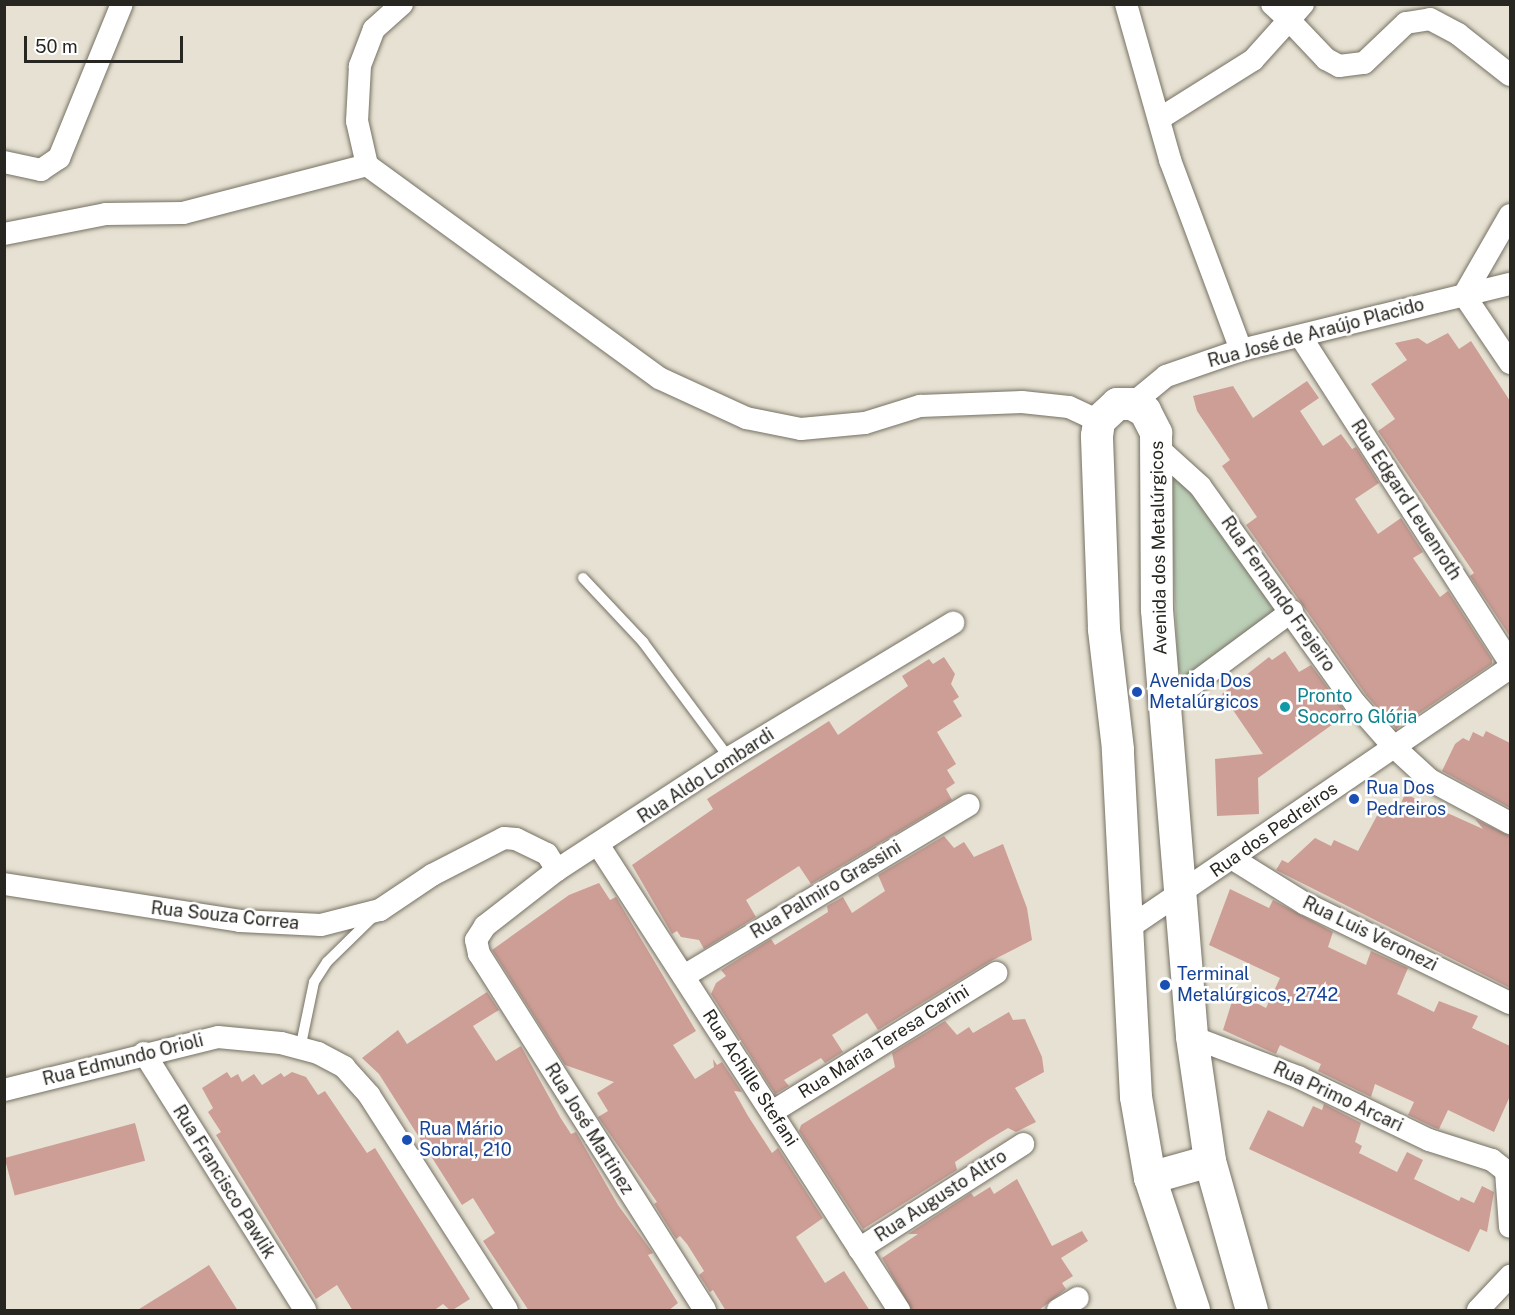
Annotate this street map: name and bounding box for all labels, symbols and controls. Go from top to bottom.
scale bar [27,24,186,62]
text: 50 m [35,36,78,57]
street label: Rua José de Araújo Placido [1205,294,1427,372]
street label: Rua Edgard Leuenroth [1346,416,1466,584]
street label: Avenida dos Metalúrgicos [1146,441,1172,655]
street label: Rua Fernando Frejeiro [1216,512,1340,676]
place label: Avenida Dos Metalúrgicos [1149,671,1259,714]
marker: Avenida Dos Metalúrgicos [1130,685,1144,699]
place label: Pronto Socorro Glória [1297,686,1417,728]
marker: Pronto Socorro Glória [1278,700,1292,714]
street label: Rua Aldo Lombardi [634,724,778,828]
street label: Rua dos Pedreiros [1206,778,1342,882]
place label: Rua Dos Pedreiros [1366,778,1446,820]
marker: Rua Dos Pedreiros [1347,792,1361,806]
street label: Rua Palmiro Grassini [747,836,905,944]
street label: Rua Luis Veronezi [1299,892,1441,976]
street label: Rua Souza Correa [150,897,300,935]
place label: Terminal Metalúrgicos, 2742 [1177,964,1338,1006]
marker: Terminal Metalúrgicos, 2742 [1158,978,1172,992]
street label: Rua Maria Teresa Carini [795,981,973,1103]
street label: Rua Achille Stefani [698,1005,802,1151]
street label: Rua Edmundo Orioli [40,1030,206,1090]
street label: Rua Primo Arcari [1270,1057,1406,1137]
street label: Rua José Martinez [540,1059,638,1199]
street label: Rua Francisco Pawlik [168,1101,280,1263]
place label: Rua Mário Sobral, 210 [419,1119,512,1162]
marker: Rua Mário Sobral, 210 [400,1133,414,1147]
street label: Rua Augusto Altro [871,1145,1011,1247]

